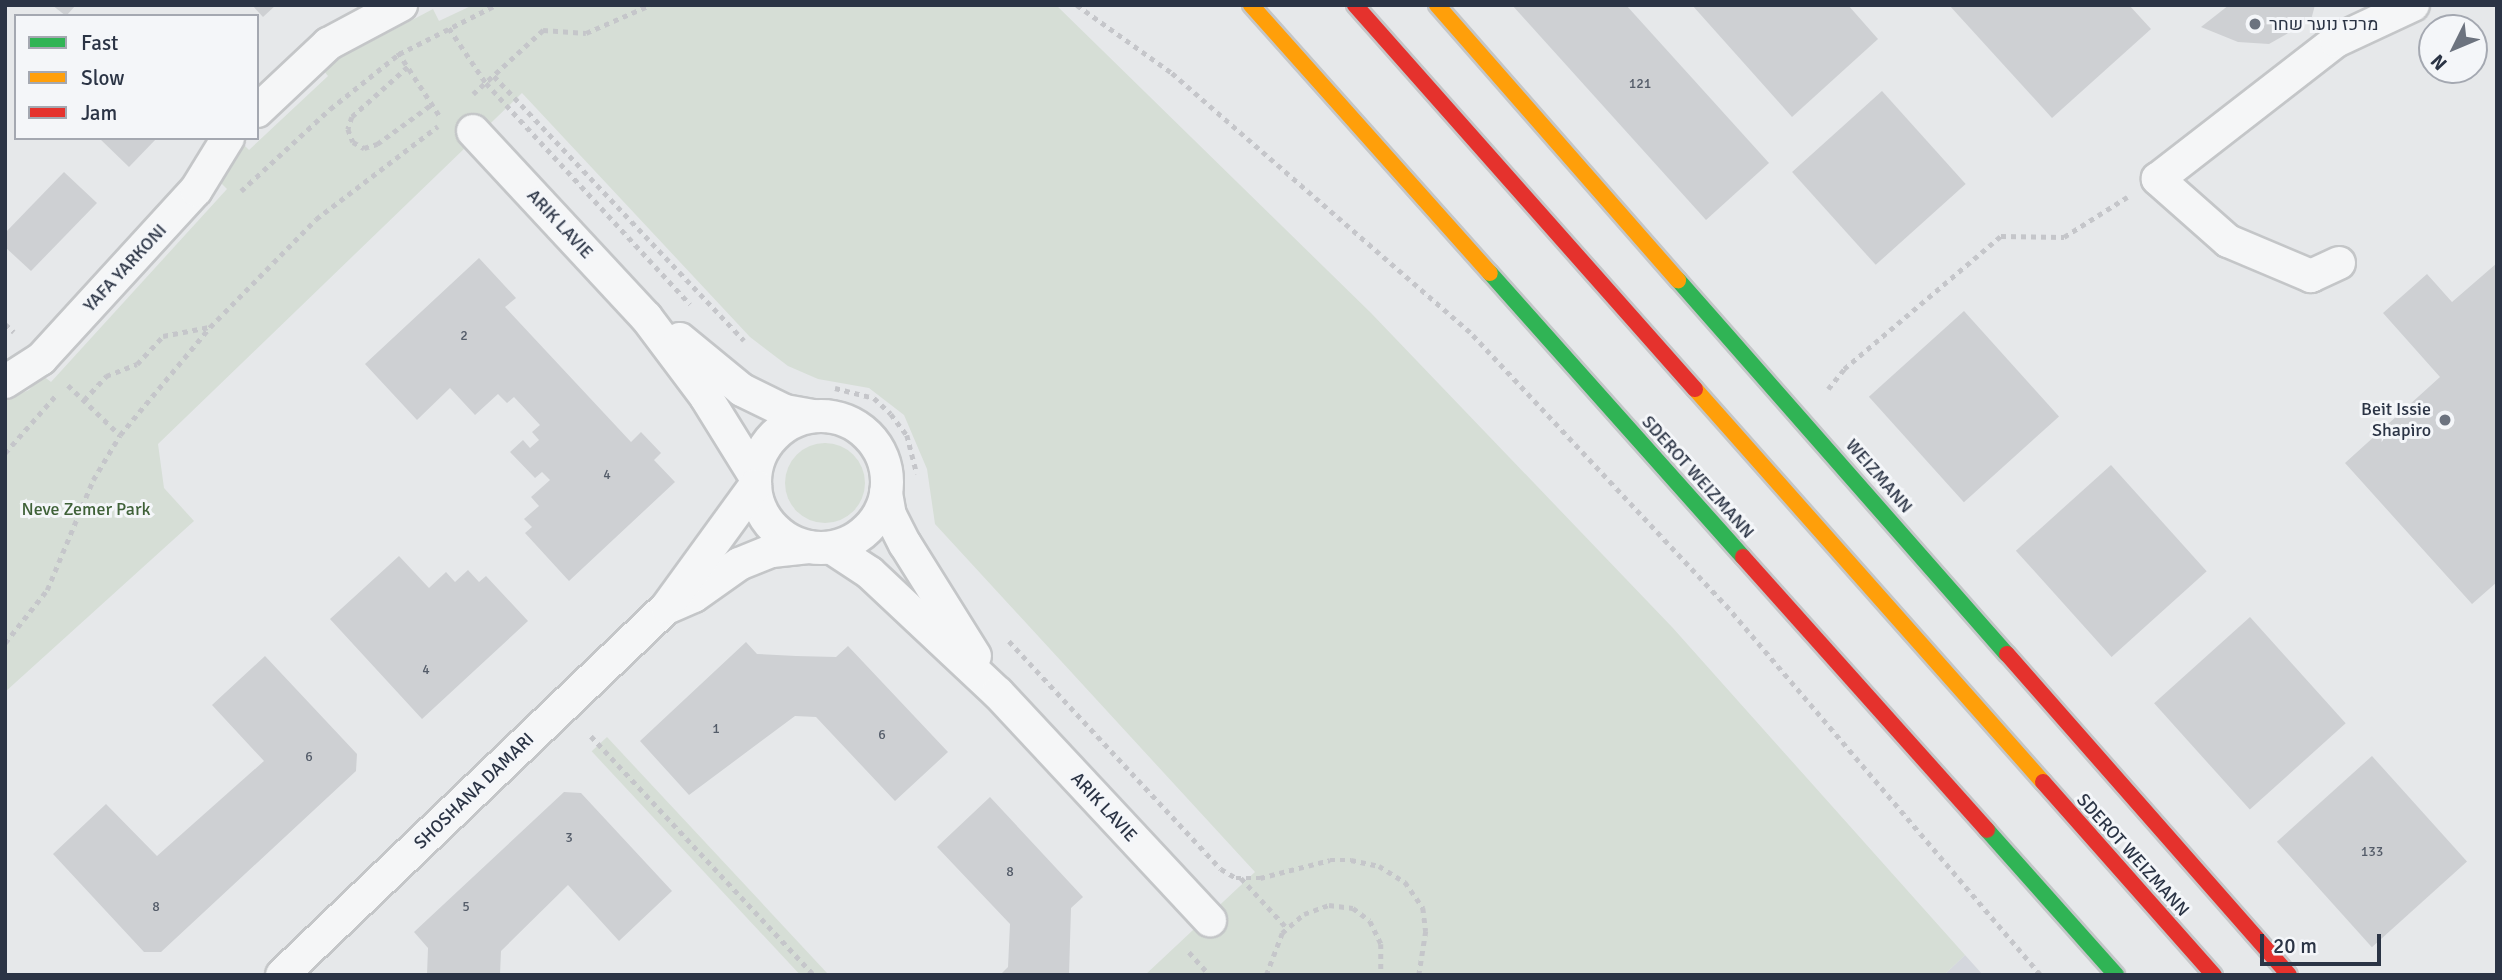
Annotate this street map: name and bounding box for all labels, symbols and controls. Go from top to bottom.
place label: מרכז נוער שחר [2269,13,2378,35]
legend [14,14,259,140]
north arrow [2418,14,2488,84]
marker: מרכז נוער שחר [2247,16,2263,32]
text: Fast [81,30,118,56]
text: N [2426,49,2452,75]
text: Slow [81,65,125,91]
house number: 121 [1629,76,1651,92]
text: Jam [81,100,117,126]
street label: ARIK LAVIE [522,185,598,263]
street label: YAFA YARKONI [79,220,171,316]
house number: 2 [460,328,468,344]
place label: Beit Issie Shapiro [2361,399,2431,442]
street label: SDEROT WEIZMANN [1637,411,1759,543]
marker: Beit Issie Shapiro [2437,412,2453,428]
street label: WEIZMANN [1841,435,1917,517]
house number: 4 [603,467,611,483]
park label: Neve Zemer Park [21,498,151,520]
house number: 4 [422,662,430,678]
house number: 1 [712,721,720,737]
house number: 6 [878,727,886,743]
street label: SHOSHANA DAMARI [410,728,538,854]
house number: 6 [305,749,313,765]
street label: ARIK LAVIE [1066,768,1142,846]
street label: SDEROT WEIZMANN [2072,789,2194,921]
house number: 3 [565,830,573,846]
house number: 133 [2361,844,2383,860]
house number: 8 [1006,864,1014,880]
house number: 8 [152,899,160,915]
house number: 5 [462,899,470,915]
scale bar [2264,920,2385,964]
text: 20 m [2273,933,2317,959]

